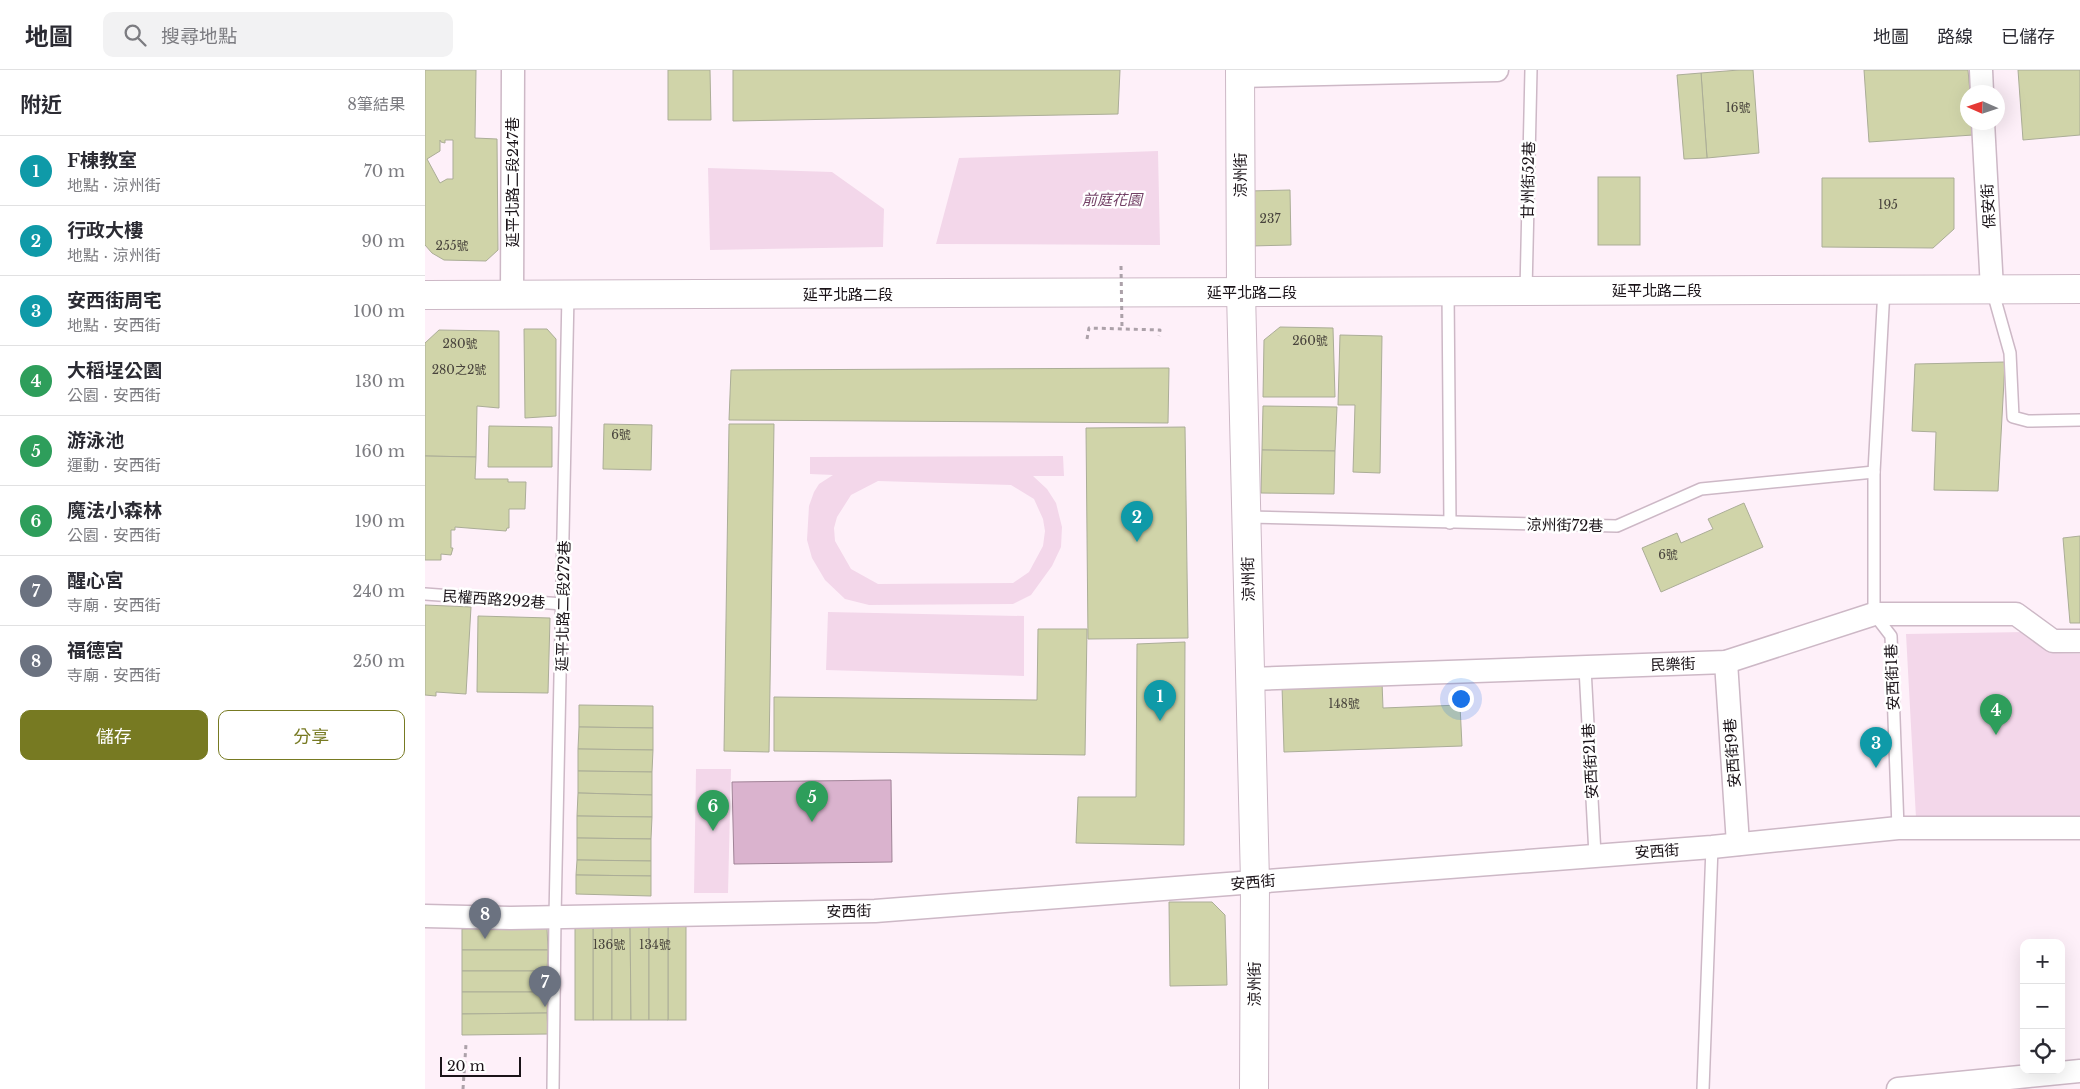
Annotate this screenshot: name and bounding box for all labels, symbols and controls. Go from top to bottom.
search box [103,12,453,57]
icon: search [121,21,149,49]
text: 地圖 [25,22,73,51]
text: 搜尋地點 [161,25,237,48]
text: 地圖 [1873,26,1909,48]
text: 路線 [1937,26,1973,48]
text: 已儲存 [2001,26,2055,48]
north arrow [1960,85,2005,130]
text: 附近 [20,92,62,118]
text: 8筆結果 [347,94,405,114]
house number: 16號 [1725,100,1751,115]
street label: 延平北路二段247巷 [503,117,522,247]
street label: 甘州街52巷 [1518,141,1538,219]
text: F棟教室 [67,149,137,172]
street label: 涼州街 [1231,152,1250,198]
text: 1 [33,161,39,181]
text: 70 m [364,161,405,181]
text: 地點 · 涼州街 [67,175,161,195]
street label: 保安街 [1977,183,1999,229]
park label: 前庭花園 [1082,190,1144,209]
house number: 195 [1878,197,1898,212]
house number: 237 [1260,211,1281,226]
text: 行政大樓 [67,219,143,242]
text: 2 [31,231,41,251]
text: 90 m [362,231,405,251]
house number: 255號 [435,238,469,253]
text: 地點 · 涼州街 [67,245,161,265]
street label: 延平北路二段 [1612,281,1702,300]
street label: 延平北路二段 [1207,283,1297,302]
street label: 延平北路二段 [803,285,893,304]
text: 安西街周宅 [67,289,162,312]
text: 3 [31,301,41,321]
text: 100 m [353,301,405,321]
text: 地點 · 安西街 [67,315,161,335]
house number: 260號 [1292,333,1328,348]
house number: 280號 [442,336,478,351]
text: 大稻埕公園 [67,359,162,382]
house number: 280之2號 [432,362,486,377]
text: 4 [31,371,41,391]
text: 130 m [355,371,405,391]
text: 公園 · 安西街 [67,385,161,405]
house number: 6號 [611,427,631,442]
text: 游泳池 [67,429,124,452]
text: 5 [31,441,41,461]
text: 160 m [354,441,405,461]
text: 運動 · 安西街 [67,455,161,475]
text: 魔法小森林 [67,499,162,522]
pin: 2 [1121,501,1153,542]
text: 6 [31,511,41,531]
text: 190 m [354,511,405,531]
street label: 涼州街72巷 [1526,515,1604,535]
text: 公園 · 安西街 [67,525,161,545]
street label: 延平北路二段272巷 [552,540,574,672]
house number: 6號 [1658,547,1678,562]
street label: 涼州街 [1238,556,1258,602]
text: 醒心宮 [67,569,124,592]
text: 7 [32,581,40,601]
text: 240 m [353,581,405,601]
street label: 民權西路292巷 [442,586,546,612]
text: 寺廟 · 安西街 [67,595,161,615]
text: 福德宮 [67,639,124,662]
street label: 安西街1巷 [1881,643,1903,711]
text: 8 [31,651,41,671]
text: 250 m [353,651,405,671]
street label: 民樂街 [1650,654,1696,674]
text: 寺廟 · 安西街 [67,665,161,685]
pin: 1 [1144,680,1176,721]
your location [1448,686,1474,712]
pin: 4 [1980,694,2012,735]
house number: 148號 [1328,696,1360,711]
button: 儲存 [20,710,208,760]
button: 分享 [218,710,405,760]
street label: 安西街9巷 [1720,718,1744,788]
street label: 安西街21巷 [1579,723,1601,799]
pin: 3 [1860,727,1892,768]
pin: 5 [796,781,828,822]
pin: 6 [697,790,729,831]
street label: 安西街 [1634,840,1680,862]
street label: 安西街 [1230,871,1276,893]
pin: 8 [469,898,501,939]
street label: 安西街 [826,901,872,921]
house number: 136號 [593,937,625,952]
house number: 134號 [639,937,671,952]
map controls [2020,939,2065,1074]
button: + [2020,939,2065,984]
street label: 涼州街 [1245,961,1264,1007]
pin: 7 [529,966,561,1007]
button: − [2020,984,2065,1029]
button: locate [2020,1029,2065,1074]
scale bar [440,1054,521,1077]
text: 20 m [447,1057,485,1075]

